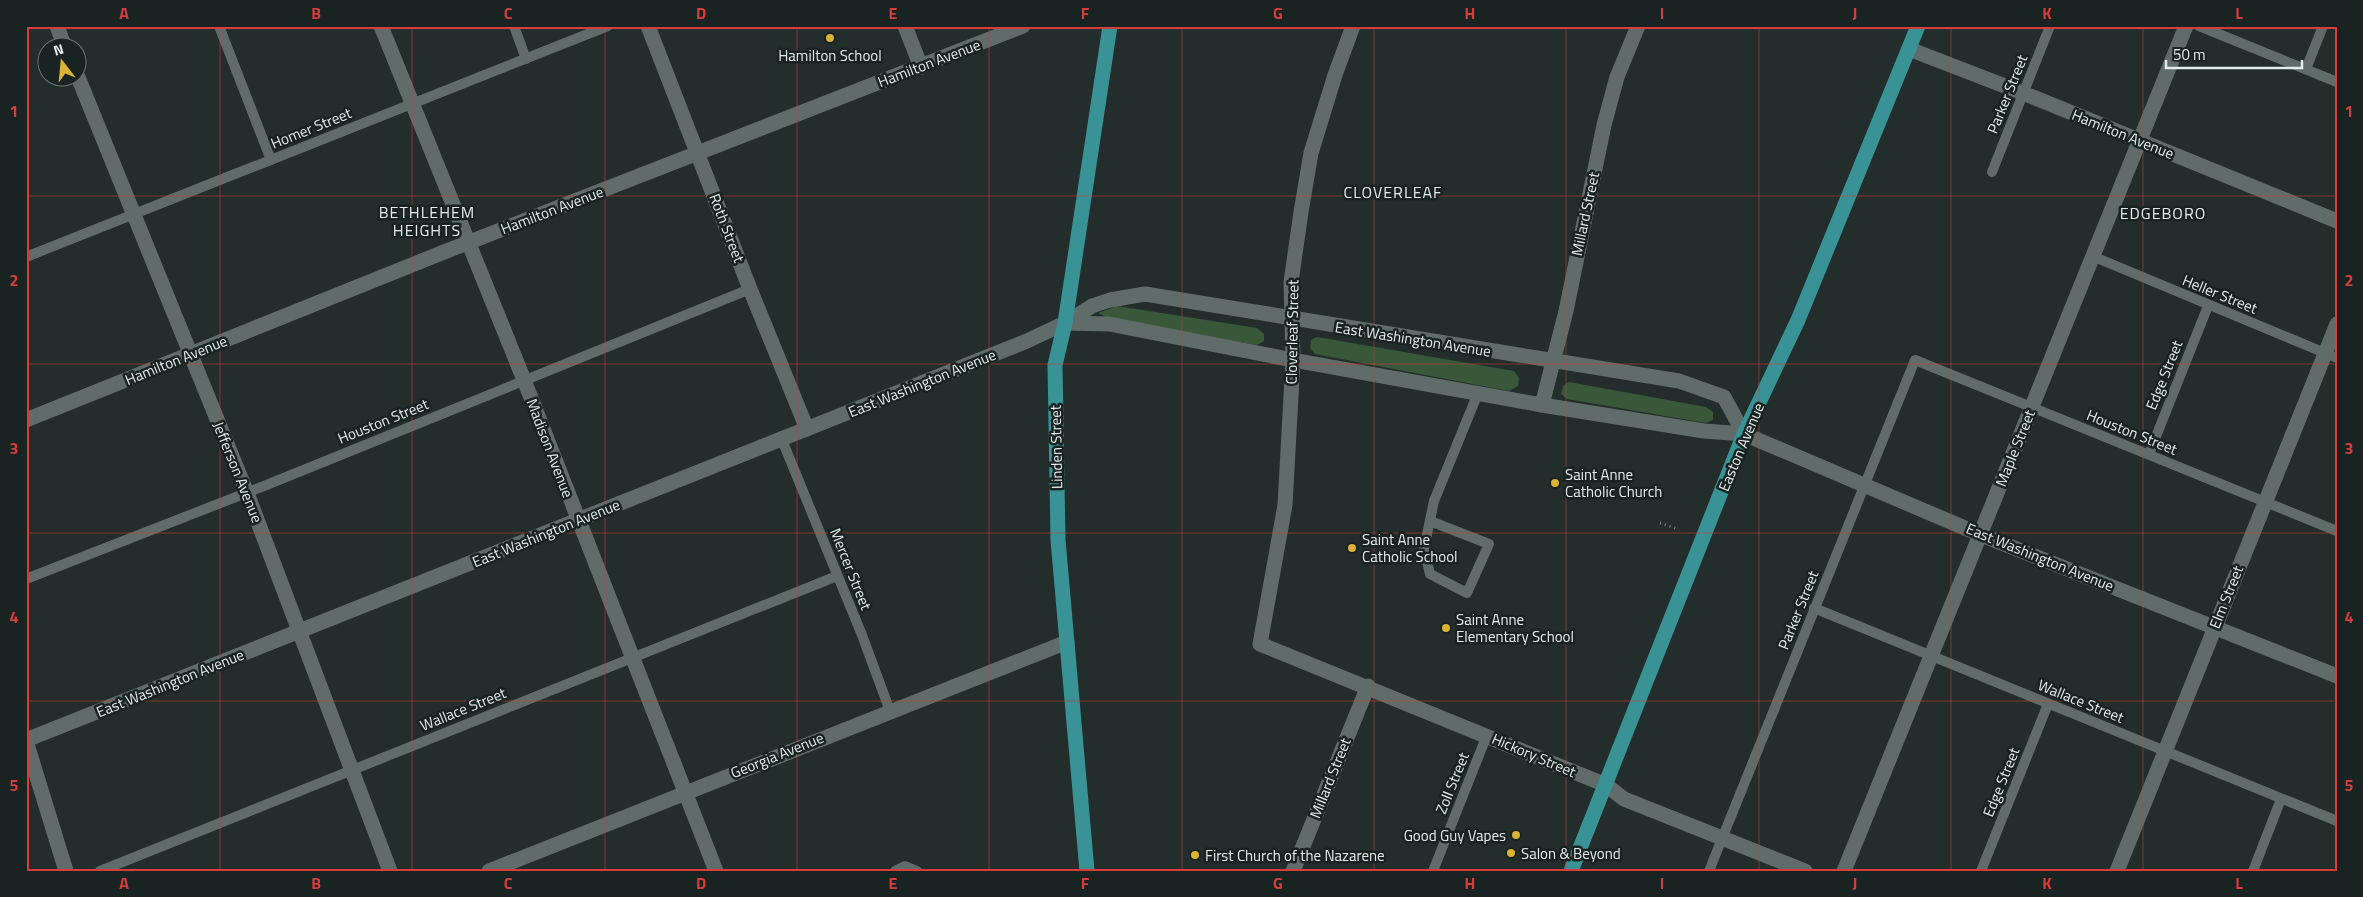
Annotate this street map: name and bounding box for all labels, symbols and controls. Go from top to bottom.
text: A [119,1,129,25]
text: B [311,1,321,25]
text: C [504,1,513,25]
text: D [696,1,706,25]
text: E [889,1,898,25]
text: F [1081,1,1090,25]
text: G [1273,1,1283,25]
text: H [1465,1,1475,25]
text: I [1660,1,1664,25]
text: J [1853,1,1857,25]
text: K [2042,1,2052,25]
text: L [2235,1,2243,25]
marker: Hamilton School [824,32,836,44]
street label: Hamilton Avenue [874,33,984,93]
north arrow [38,38,88,88]
text: N [51,38,66,60]
scale bar [2166,38,2302,70]
text: 50 m [2173,43,2206,66]
place label: Hamilton School [778,44,882,67]
street label: Parker Street [1981,50,2034,137]
text: 1 [10,99,18,123]
text: 1 [2345,99,2353,123]
street label: Homer Street [267,101,356,155]
street label: Hamilton Avenue [2068,103,2178,165]
street label: Millard Street [1565,169,1605,258]
street label: Hamilton Avenue [497,180,607,240]
district label: CLOVERLEAF [1344,180,1442,204]
street label: Roth Street [703,190,751,267]
district label: BETHLEHEM HEIGHTS [379,200,475,242]
district label: EDGEBORO [2120,201,2206,225]
text: 2 [10,268,18,292]
street label: Heller Street [2179,268,2262,320]
text: 2 [2345,268,2353,292]
street label: Cloverleaf Street [1280,279,1304,385]
street label: East Washington Avenue [1333,315,1493,363]
street label: Hamilton Avenue [121,329,231,391]
street label: Edge Street [2140,336,2189,413]
street label: East Washington Avenue [845,343,999,423]
street label: Houston Street [334,392,433,450]
street label: Madison Avenue [521,395,579,501]
street label: Easton Avenue [1712,399,1770,495]
street label: Houston Street [2083,403,2182,461]
street label: Linden Street [1044,404,1068,489]
street label: Maple Street [1989,405,2041,490]
street label: Jefferson Avenue [207,418,269,526]
text: 3 [10,436,18,460]
text: 3 [2345,436,2353,460]
place label: Saint Anne Catholic Church [1565,463,1662,503]
marker: Saint Anne Catholic Church [1549,477,1561,489]
street label: East Washington Avenue [469,493,623,573]
street label: East Washington Avenue [1963,517,2117,597]
street label: Mercer Street [824,525,878,614]
place label: Saint Anne Catholic School [1362,528,1458,568]
marker: Saint Anne Catholic School [1346,542,1358,554]
street label: Elm Street [2203,561,2249,632]
street label: Parker Street [1772,566,1825,653]
text: 4 [10,605,19,629]
text: 4 [2345,605,2354,629]
place label: Saint Anne Elementary School [1456,608,1574,648]
marker: Saint Anne Elementary School [1440,622,1452,634]
street label: East Washington Avenue [93,643,247,723]
street label: Wallace Street [2034,673,2128,729]
street label: Wallace Street [416,681,510,737]
street label: Georgia Avenue [727,726,827,784]
street label: Hickory Street [1488,727,1580,783]
street label: Millard Street [1303,734,1357,822]
street label: Edge Street [1977,743,2026,820]
street label: Zoll Street [1429,748,1475,817]
text: 5 [10,773,19,797]
text: 5 [2345,773,2354,797]
place label: Good Guy Vapes [1404,824,1506,847]
marker: Good Guy Vapes [1510,829,1522,841]
place label: Salon & Beyond [1521,842,1621,865]
place label: First Church of the Nazarene [1205,844,1385,867]
marker: Salon & Beyond [1505,847,1517,859]
marker: First Church of the Nazarene [1189,849,1201,861]
text: A [119,871,129,895]
text: B [311,871,321,895]
text: C [504,871,513,895]
text: D [696,871,706,895]
text: E [889,871,898,895]
text: F [1081,871,1090,895]
text: G [1273,871,1283,895]
text: H [1465,871,1475,895]
text: I [1660,871,1664,895]
text: J [1853,871,1857,895]
text: K [2042,871,2052,895]
text: L [2235,871,2243,895]

